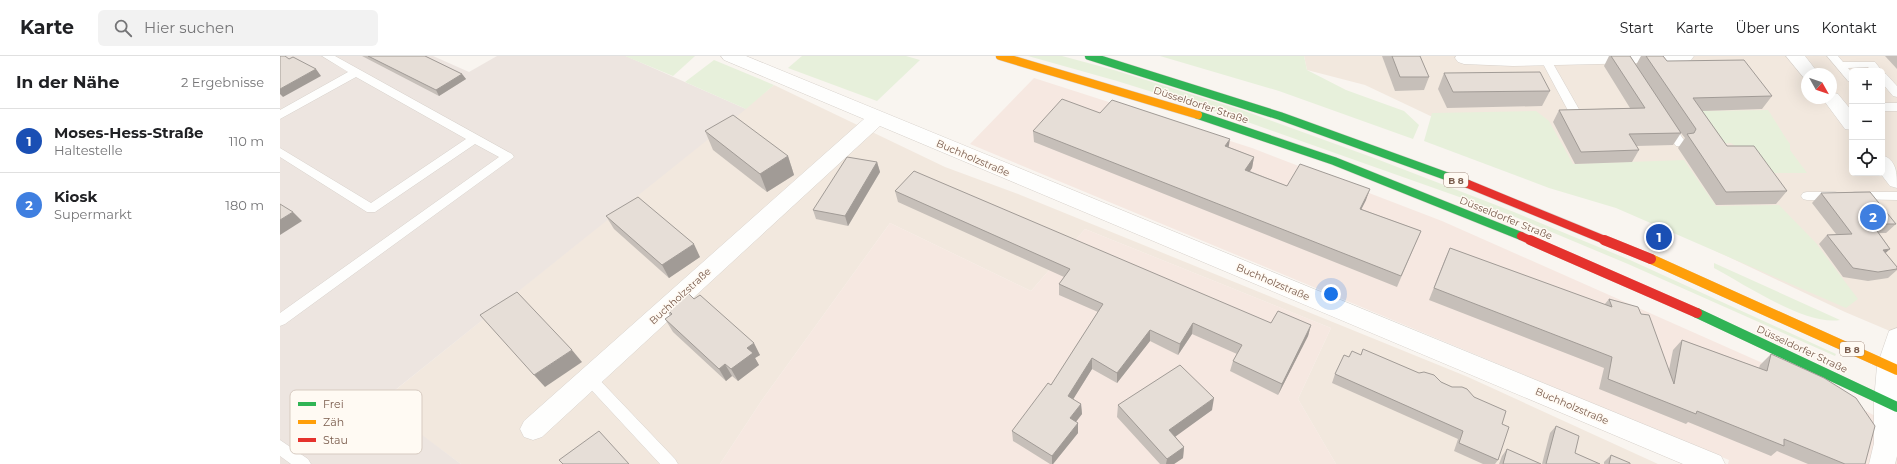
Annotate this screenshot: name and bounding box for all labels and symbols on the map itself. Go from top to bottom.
north arrow [1801,68,1837,104]
street label: Düsseldorfer Straße [1152,84,1250,126]
street label: Buchholzstraße [934,137,1012,179]
road number: B 8 [1444,173,1468,187]
street label: Düsseldorfer Straße [1458,193,1554,243]
pin: 2 [1860,202,1886,232]
pin: 1 [1646,222,1672,252]
street label: Buchholzstraße [1234,261,1312,303]
street label: Buchholzstraße [646,265,714,327]
your location [1321,284,1341,304]
street label: Düsseldorfer Straße [1754,322,1850,376]
road number: B 8 [1840,342,1864,356]
street label: Buchholzstraße [1533,385,1611,427]
legend [290,390,422,454]
text: Frei [323,397,344,411]
text: Zäh [323,415,344,429]
text: Stau [323,433,348,447]

